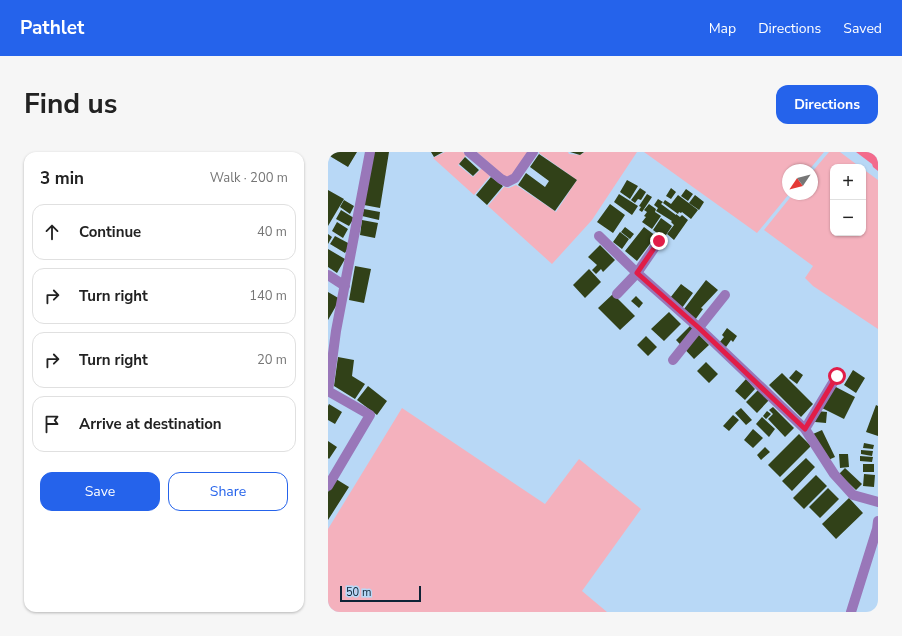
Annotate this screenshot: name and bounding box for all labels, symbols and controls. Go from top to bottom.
text: Pathlet [20,15,84,41]
text: Map [709,19,736,38]
text: Directions [758,19,821,38]
text: Saved [843,19,882,38]
text: Find us [24,85,118,123]
button: Directions [776,85,878,124]
north arrow [782,164,818,200]
map controls [830,164,866,236]
button: + [830,164,866,200]
text: 3 min [40,167,84,190]
text: Walk · 200 m [210,169,288,187]
button: − [830,200,866,236]
icon: ahead [41,221,63,243]
text: Continue [79,222,141,242]
text: 40 m [257,223,287,241]
route end [650,232,668,250]
icon: right [41,285,63,307]
text: Turn right [79,286,148,306]
text: 140 m [249,287,287,305]
icon: right [41,349,63,371]
text: Turn right [79,350,148,370]
text: 20 m [257,351,287,369]
route start [828,367,846,385]
icon: arrive [41,413,63,435]
text: Arrive at destination [79,414,222,434]
button: Save [40,472,160,511]
button: Share [168,472,288,511]
scale bar [340,584,421,603]
text: 50 m [346,585,371,600]

